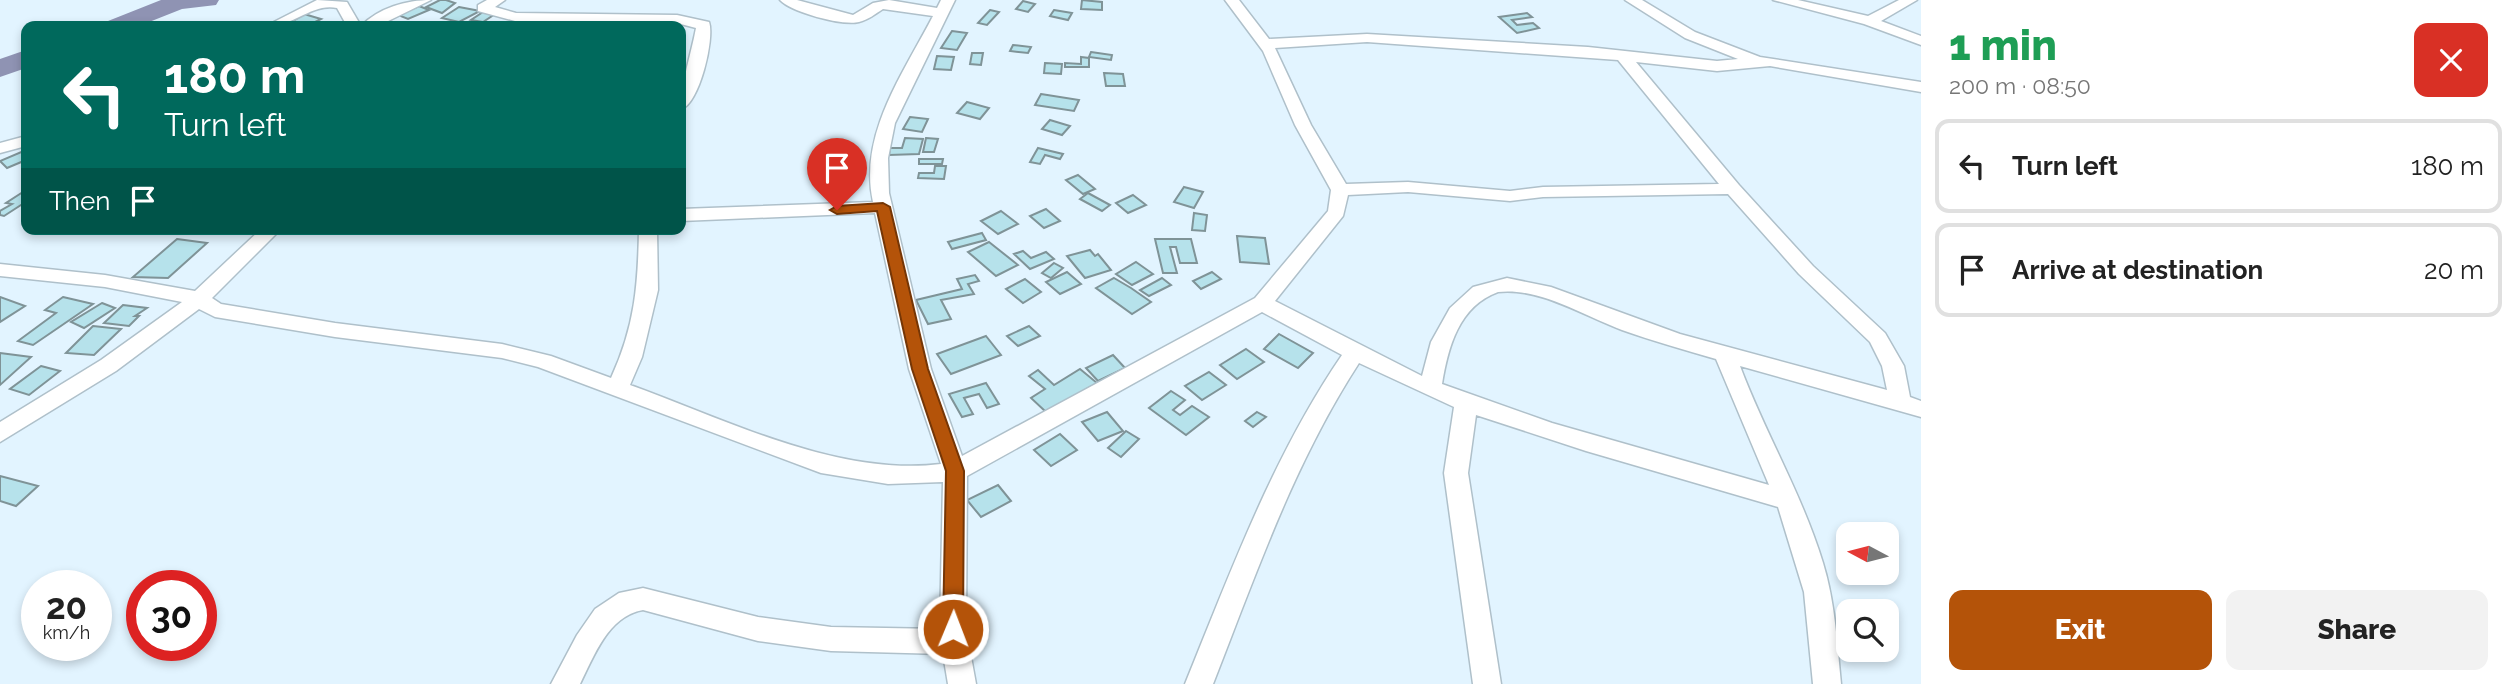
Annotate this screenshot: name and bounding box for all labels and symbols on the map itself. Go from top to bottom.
pin [807,138,867,210]
north arrow [1836,522,1899,584]
speed limit sign: 30 [126,570,217,661]
position arrow [916,592,990,666]

